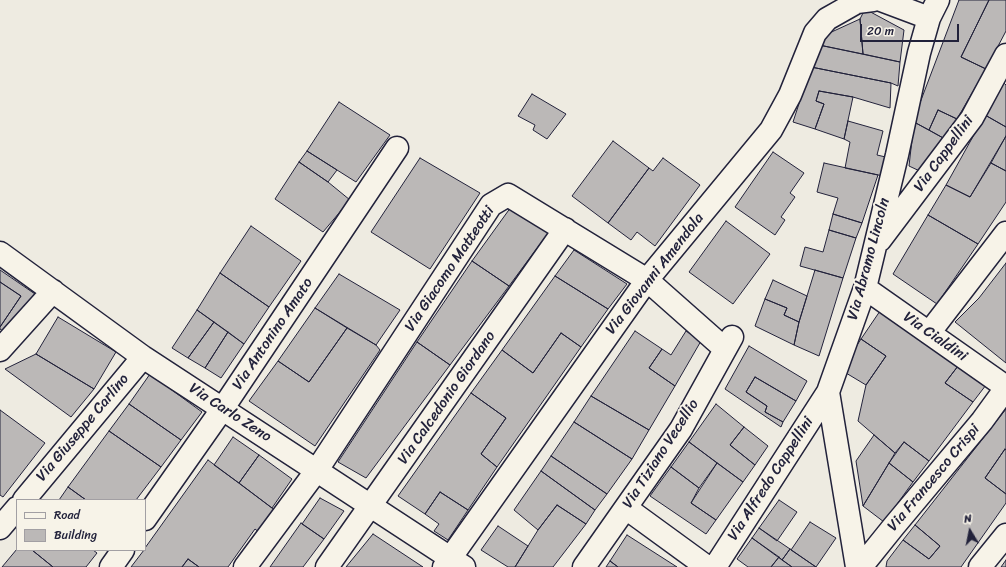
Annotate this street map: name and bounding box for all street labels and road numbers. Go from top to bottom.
street label: Via Cappellini [910,112,978,196]
street label: Via Abramo Lincoln [844,196,894,322]
street label: Via Giacomo Matteotti [401,203,499,335]
street label: Via Giovanni Amendola [602,210,708,338]
street label: Via Antonino Amato [229,275,317,393]
street label: Via Cialdini [899,308,971,366]
street label: Via Calcedonio Giordano [394,328,500,468]
street label: Via Giuseppe Carlino [33,371,133,485]
street label: Via Carlo Zeno [185,380,275,446]
street label: Via Tiziano Vecellio [619,396,703,512]
street label: Via Alfredo Cappellini [724,414,818,544]
street label: Via Francesco Crispi [884,421,984,535]

